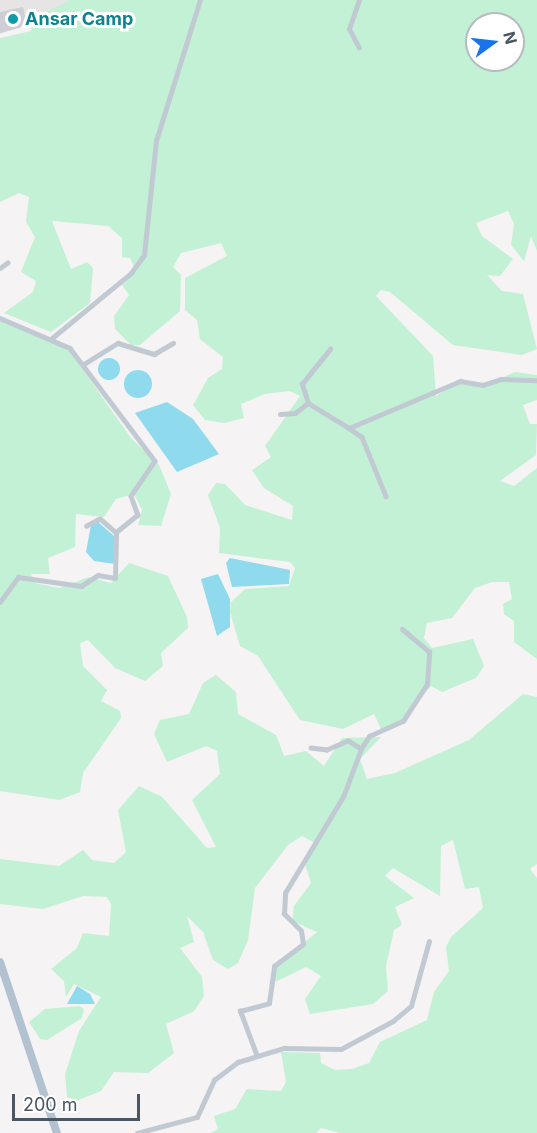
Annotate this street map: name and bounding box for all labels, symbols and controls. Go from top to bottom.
place label: Ansar Camp [25,8,133,30]
marker: Ansar Camp [6,12,20,26]
north arrow [465,12,525,72]
text: N [499,29,522,46]
scale bar [15,1082,142,1120]
text: 200 m [23,1094,78,1115]

